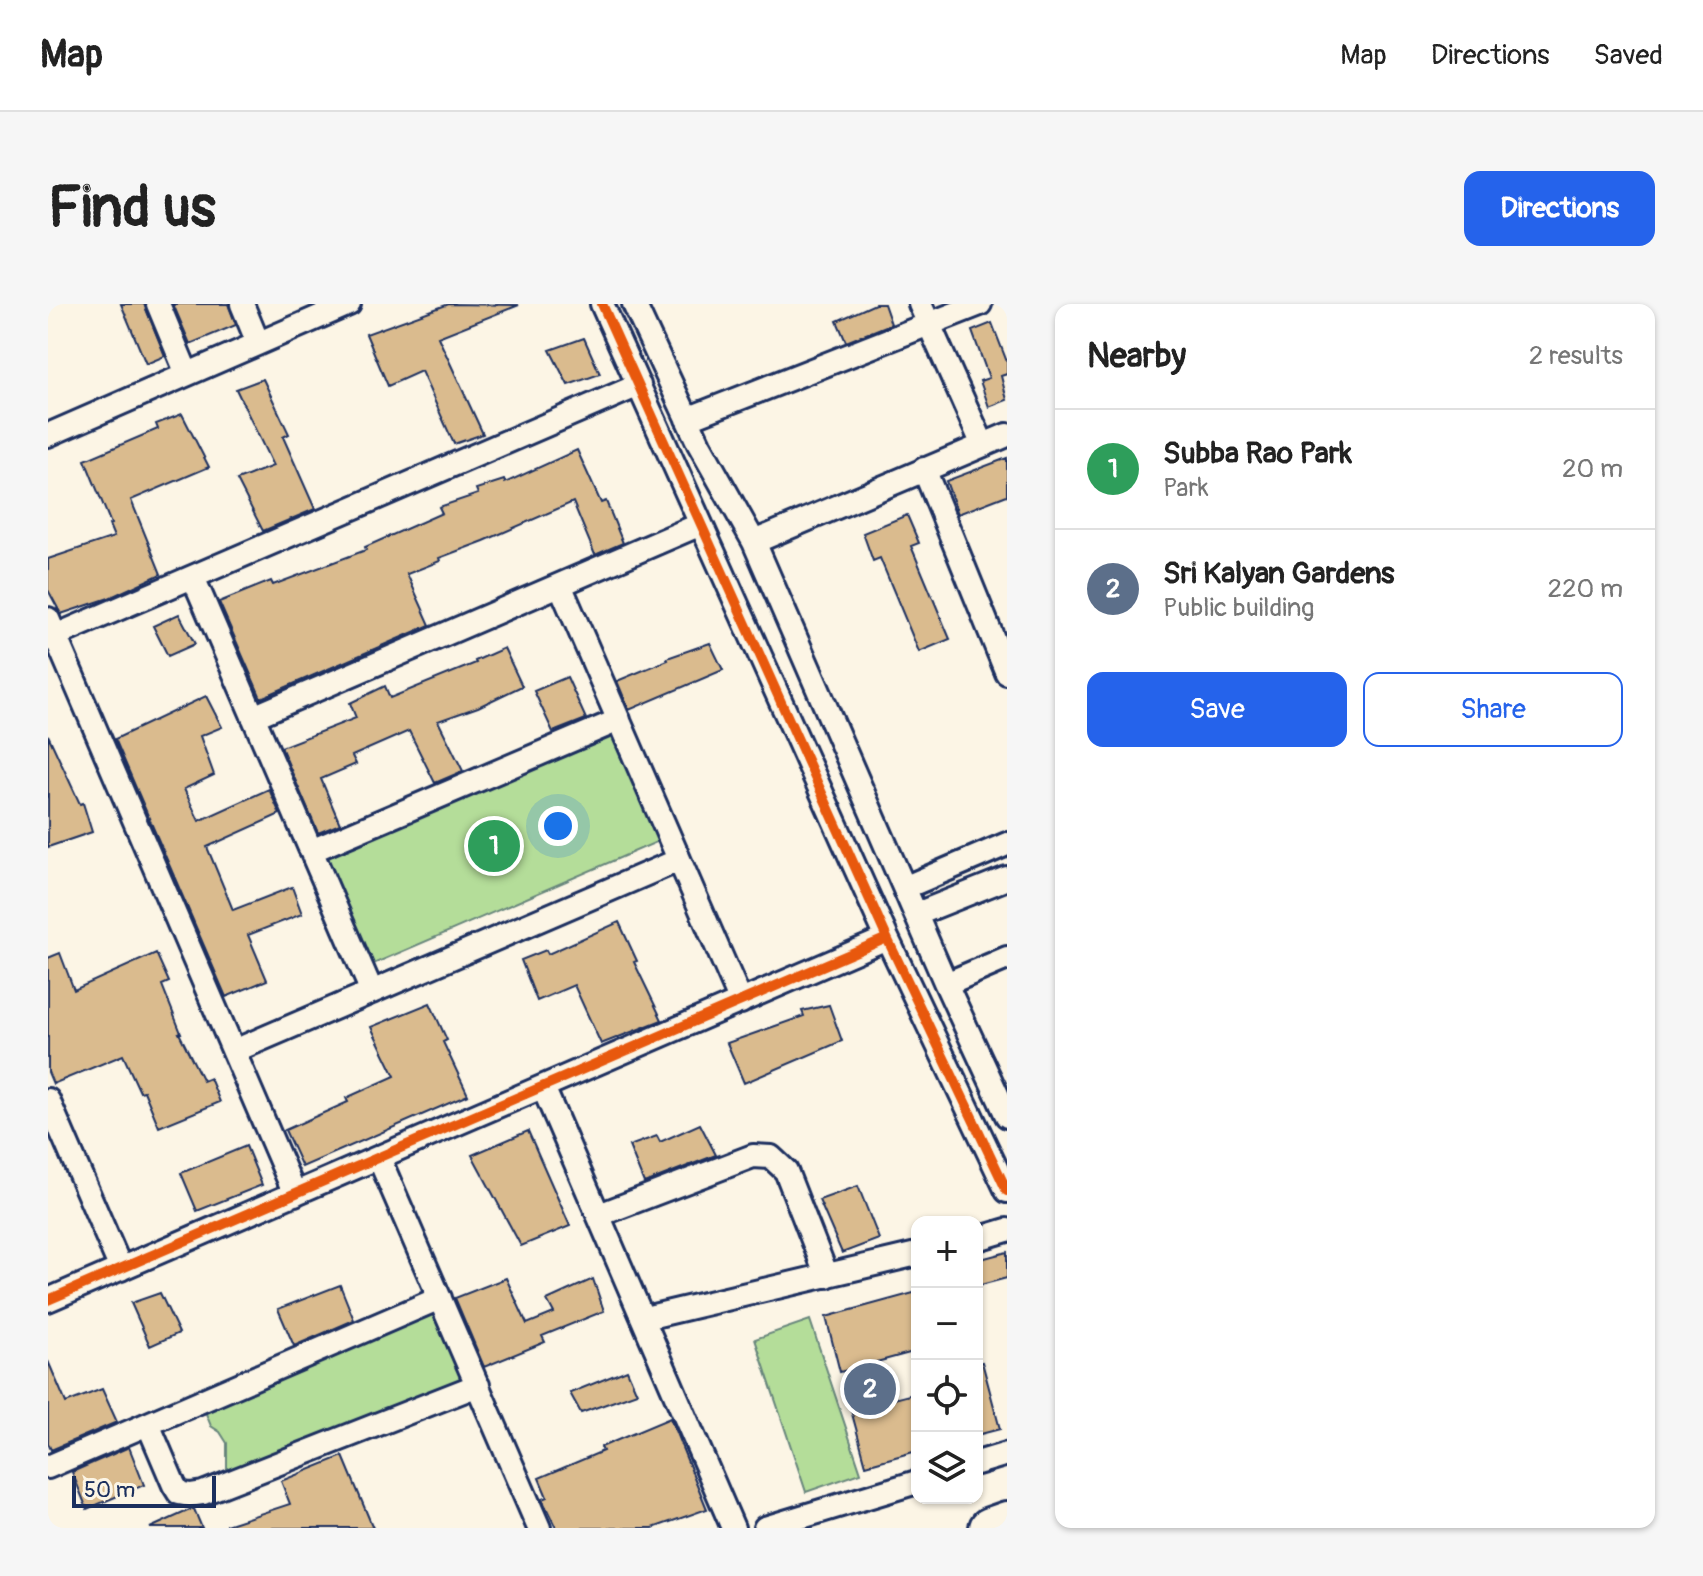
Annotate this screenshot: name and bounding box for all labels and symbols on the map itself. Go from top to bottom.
your location [538,806,578,846]
pin: 1 [468,816,520,876]
pin: 2 [844,1359,896,1419]
scale bar [72,1472,216,1508]

